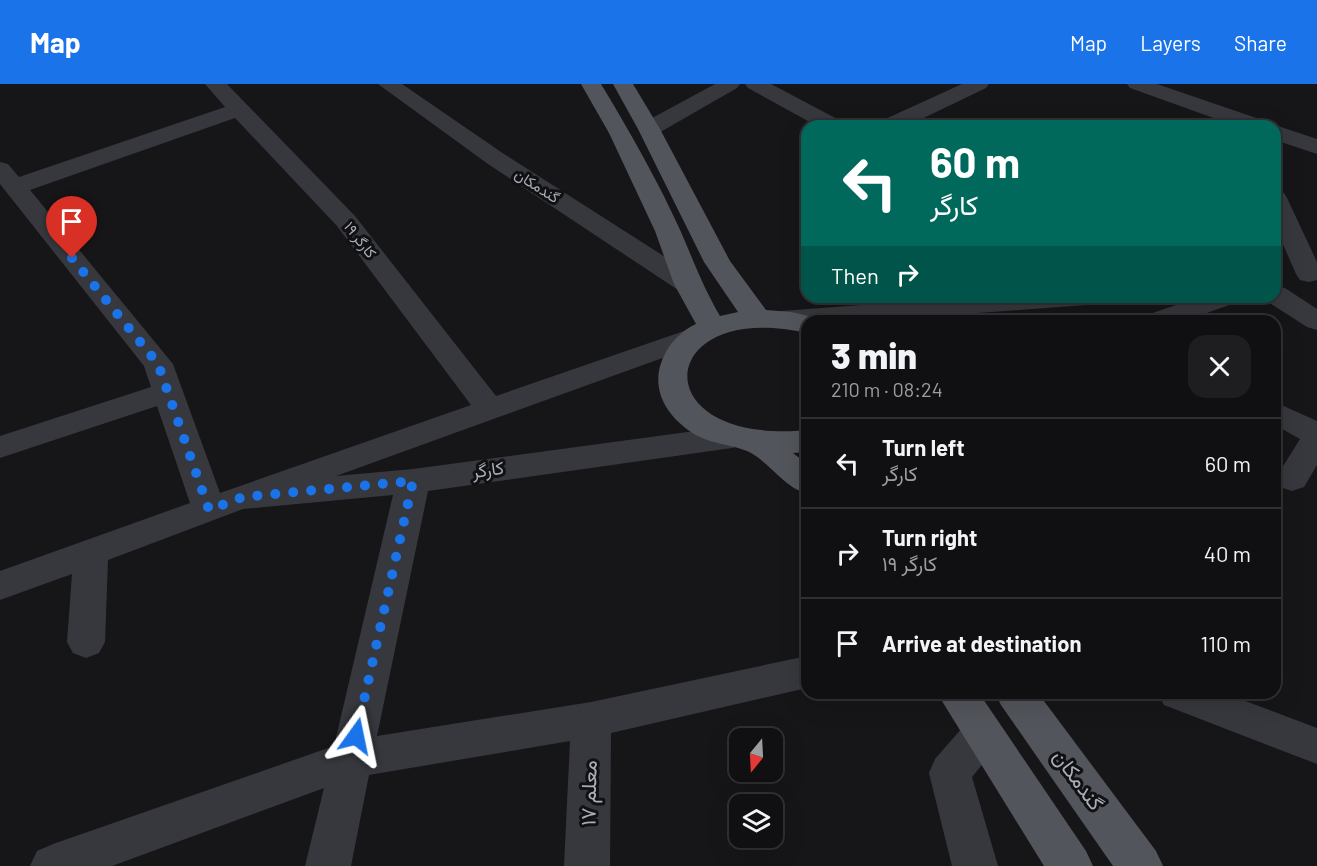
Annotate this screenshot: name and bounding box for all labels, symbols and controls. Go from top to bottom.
text: Map [30,25,81,59]
text: Map [1070,30,1107,55]
text: Layers [1140,30,1201,55]
text: Share [1234,30,1287,55]
text: 60 m [930,136,1020,186]
icon: left [831,144,909,222]
street label: گندمکان [511,164,563,207]
text: کارگر [930,188,978,220]
pin [46,196,97,258]
icon: arrive [55,205,88,238]
street label: کارگر ۱۹ [340,218,381,262]
icon: right [891,258,924,291]
text: Then [831,262,879,288]
text: 3 min [831,333,917,376]
button: close [1188,335,1251,398]
text: 210 m · 08:24 [831,377,943,401]
text: Turn left [882,434,965,460]
icon: left [831,447,864,480]
text: 60 m [1205,450,1251,476]
street label: کارگر [469,456,505,483]
text: کارگر [882,461,918,485]
text: Turn right [882,524,977,550]
icon: right [831,537,864,570]
text: 40 m [1204,540,1251,566]
text: کارگر ۱۹ [882,551,937,575]
icon: arrive [831,627,864,660]
text: Arrive at destination [882,630,1081,656]
text: 110 m [1201,630,1251,656]
position arrow [324,704,388,768]
north arrow [729,728,783,782]
map controls [729,728,783,848]
street label: گندمکان [1048,744,1110,815]
street label: معلم ۱۷ [574,760,604,826]
button: layers [729,794,783,848]

